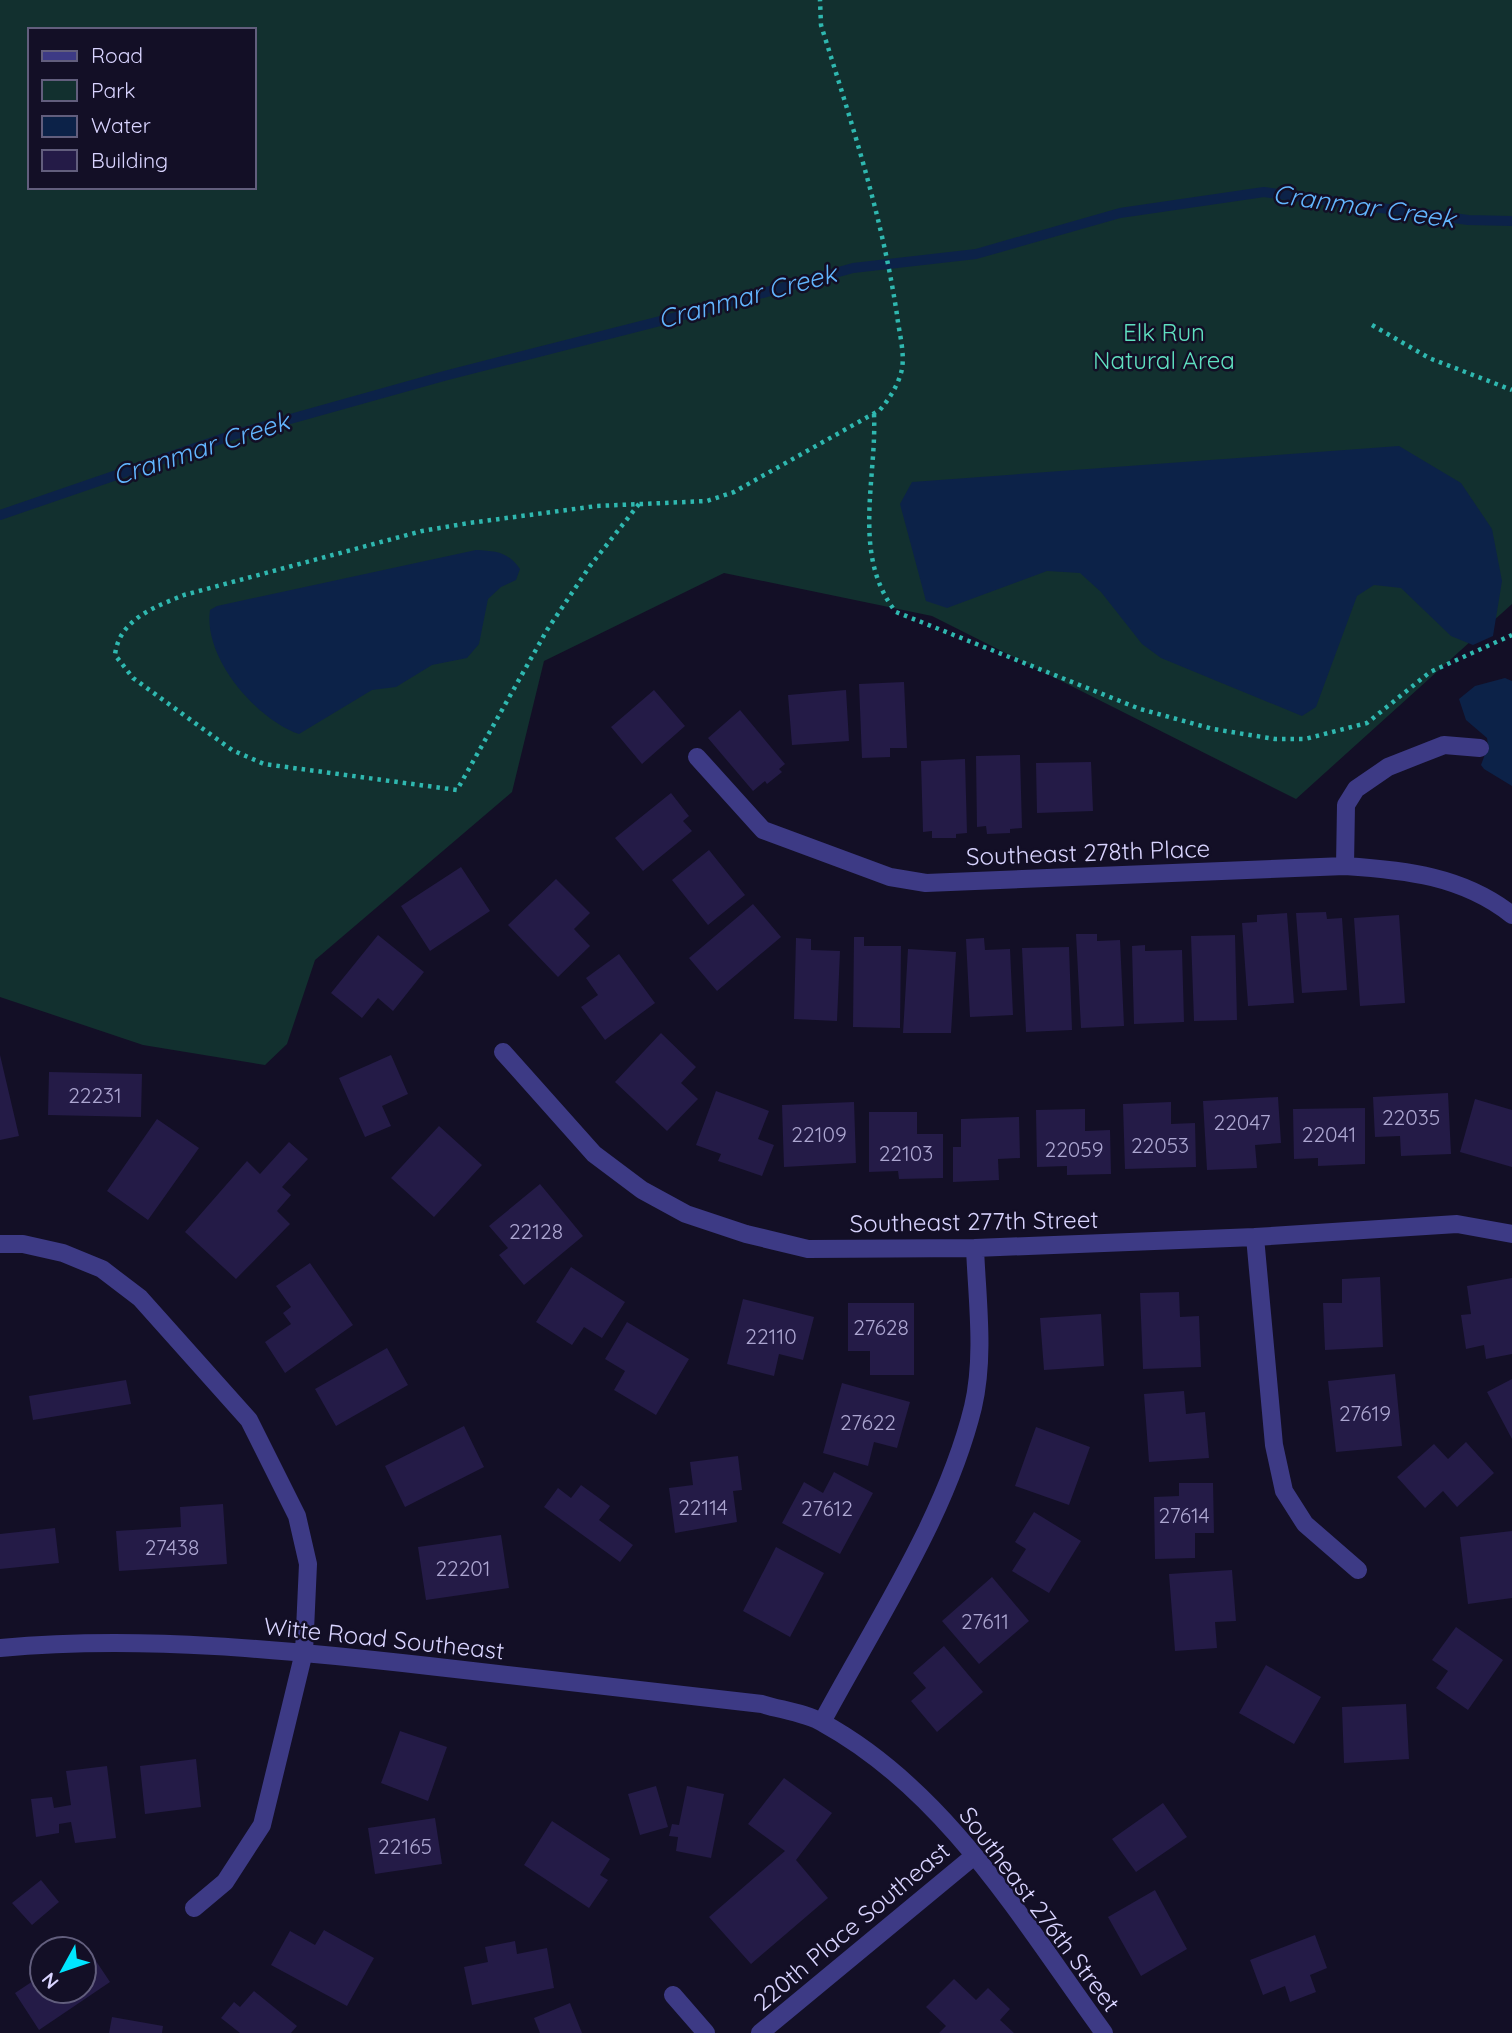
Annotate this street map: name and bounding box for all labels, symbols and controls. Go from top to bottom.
legend [28,28,256,189]
text: Road [91,42,143,68]
text: Park [91,77,135,103]
text: Water [91,112,151,138]
text: Building [91,147,168,173]
water label: Cranmar Creek [1271,177,1459,235]
water label: Cranmar Creek [654,256,842,336]
park label: Elk Run Natural Area [1093,317,1235,375]
water label: Cranmar Creek [109,403,295,492]
street label: Southeast 278th Place [965,833,1211,871]
house number: 22231 [68,1082,122,1108]
house number: 22035 [1382,1104,1440,1130]
house number: 22047 [1214,1109,1271,1135]
house number: 22109 [791,1121,847,1147]
house number: 22041 [1302,1121,1356,1147]
house number: 22053 [1131,1132,1189,1158]
house number: 22059 [1045,1136,1103,1162]
house number: 22103 [879,1140,933,1166]
street label: Southeast 277th Street [849,1204,1099,1238]
house number: 22128 [509,1218,563,1244]
house number: 27628 [853,1314,909,1340]
house number: 22110 [745,1323,797,1349]
house number: 27619 [1339,1400,1391,1426]
house number: 27622 [840,1409,896,1435]
house number: 22114 [678,1494,728,1520]
house number: 27612 [801,1495,853,1521]
house number: 27614 [1158,1502,1210,1528]
house number: 27438 [145,1534,199,1560]
house number: 22201 [435,1555,491,1581]
house number: 27611 [961,1608,1009,1634]
street label: Witte Road Southeast [262,1610,506,1666]
street label: Southeast 276th Street [953,1801,1127,2017]
house number: 22165 [378,1833,432,1859]
street label: 220th Place Southeast [747,1835,955,2017]
north arrow [28,1935,98,2005]
text: N [36,1968,64,1994]

